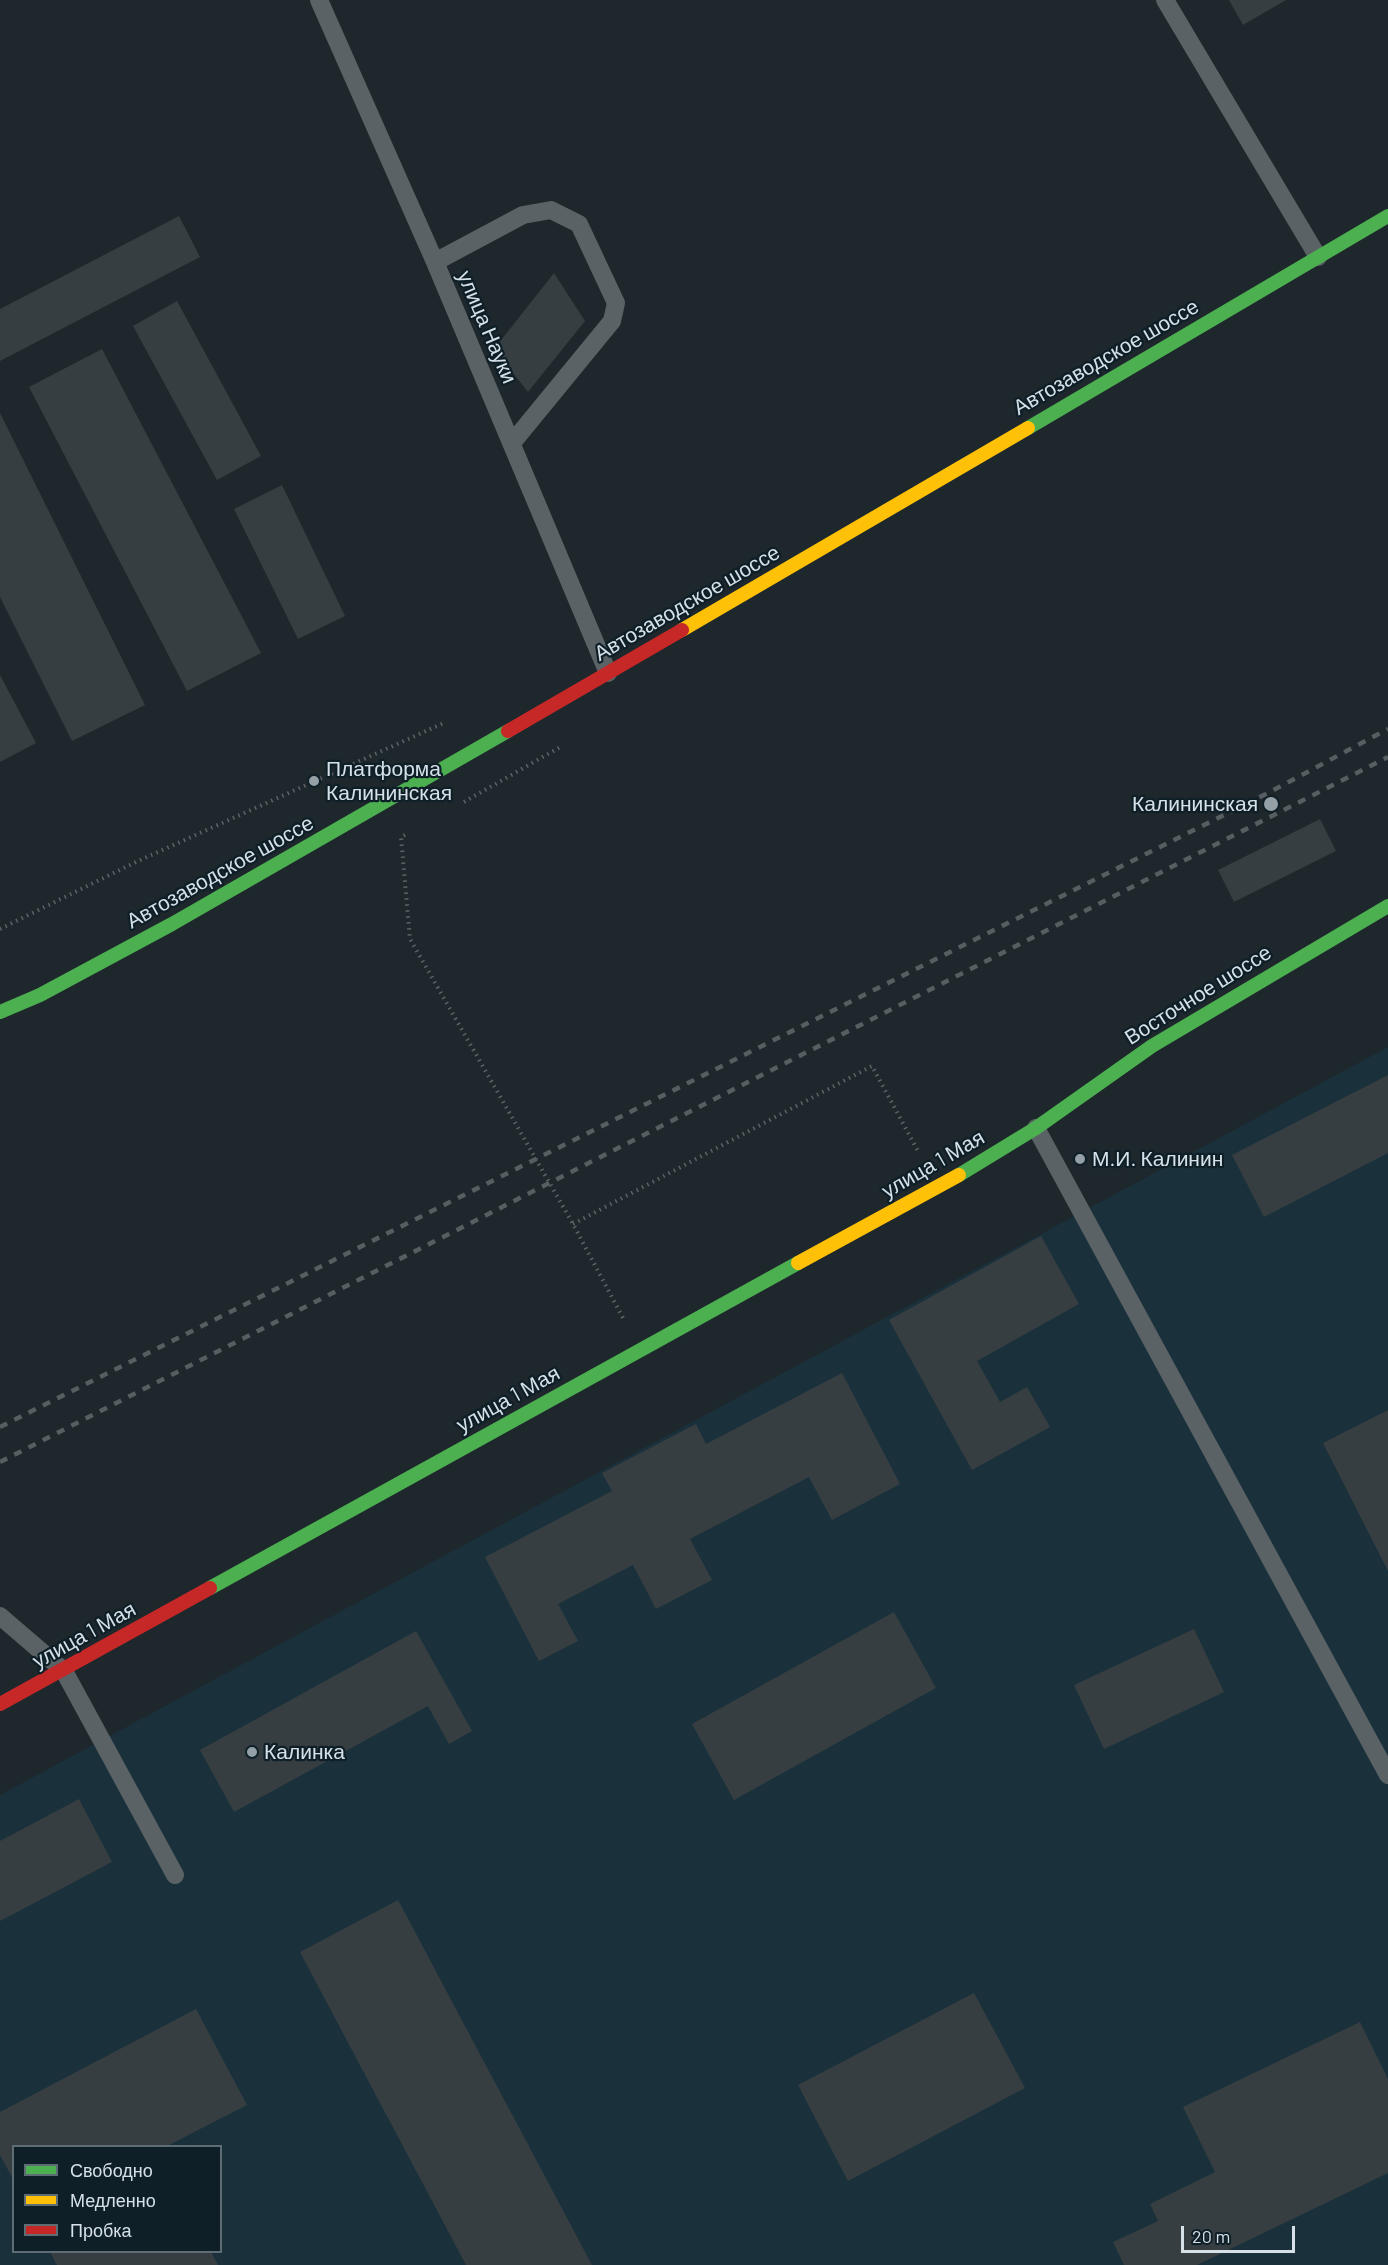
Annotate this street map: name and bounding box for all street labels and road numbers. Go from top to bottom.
street label: улица Науки [452,267,522,387]
street label: Автозаводское шоссе [1009,294,1203,420]
street label: Автозаводское шоссе [590,540,784,666]
street label: Автозаводское шоссе [122,810,318,934]
street label: Восточное шоссе [1120,940,1276,1050]
street label: улица 1 Мая [877,1125,989,1203]
street label: улица 1 Мая [452,1360,564,1438]
street label: улица 1 Мая [28,1596,140,1674]

